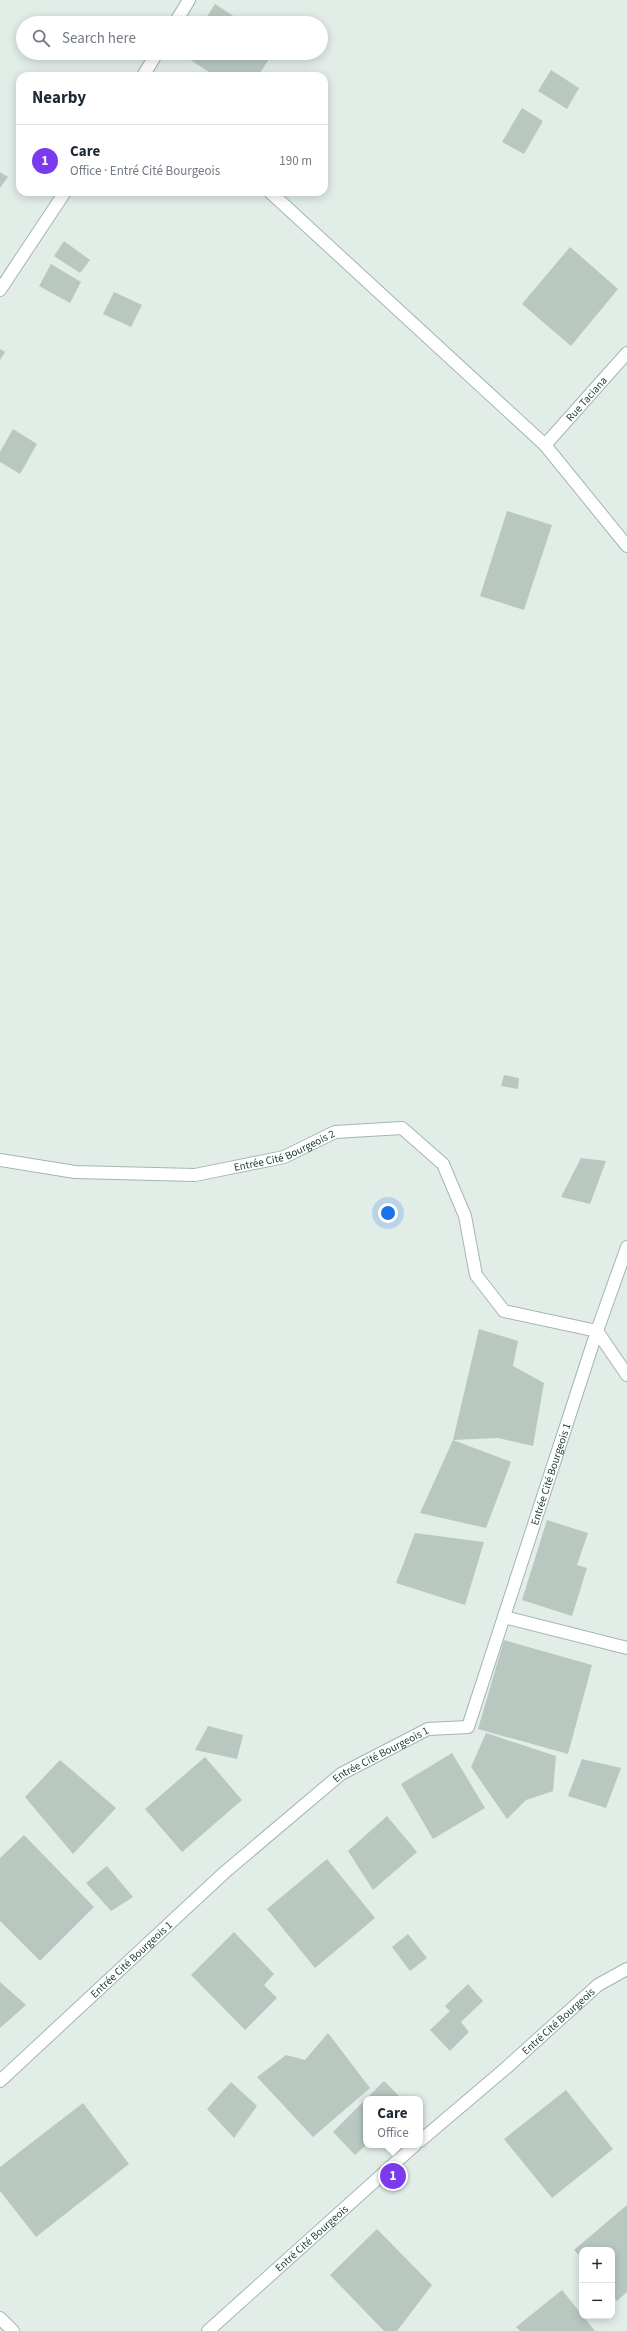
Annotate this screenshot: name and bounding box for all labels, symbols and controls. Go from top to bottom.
search box [16,16,328,60]
icon: search [30,27,52,49]
text: Search here [62,28,136,49]
text: Nearby [32,86,86,110]
text: Care [70,141,100,162]
text: 1 [42,152,48,170]
text: 190 m [279,152,312,170]
text: Office · Entré Cité Bourgeois [70,162,220,180]
street label: Rue Taciana [562,373,610,424]
street label: Entrée Cité Bourgeois 2 [232,1126,337,1174]
your location [378,1203,398,1223]
street label: Entrée Cité Bourgeois 1 [527,1421,574,1527]
street label: Entrée Cité Bourgeois 1 [329,1723,431,1786]
street label: Entrée Cité Bourgeois 1 [87,1917,175,2001]
street label: Entré Cité Bourgeois [518,1984,598,2058]
popup [363,2096,423,2148]
text: Care [377,2103,408,2124]
text: Office [377,2124,409,2142]
pin: 1 [380,2161,406,2191]
street label: Entré Cité Bourgeois [272,2201,351,2275]
map controls [579,2247,615,2319]
button: + [579,2247,615,2283]
button: − [579,2283,615,2319]

